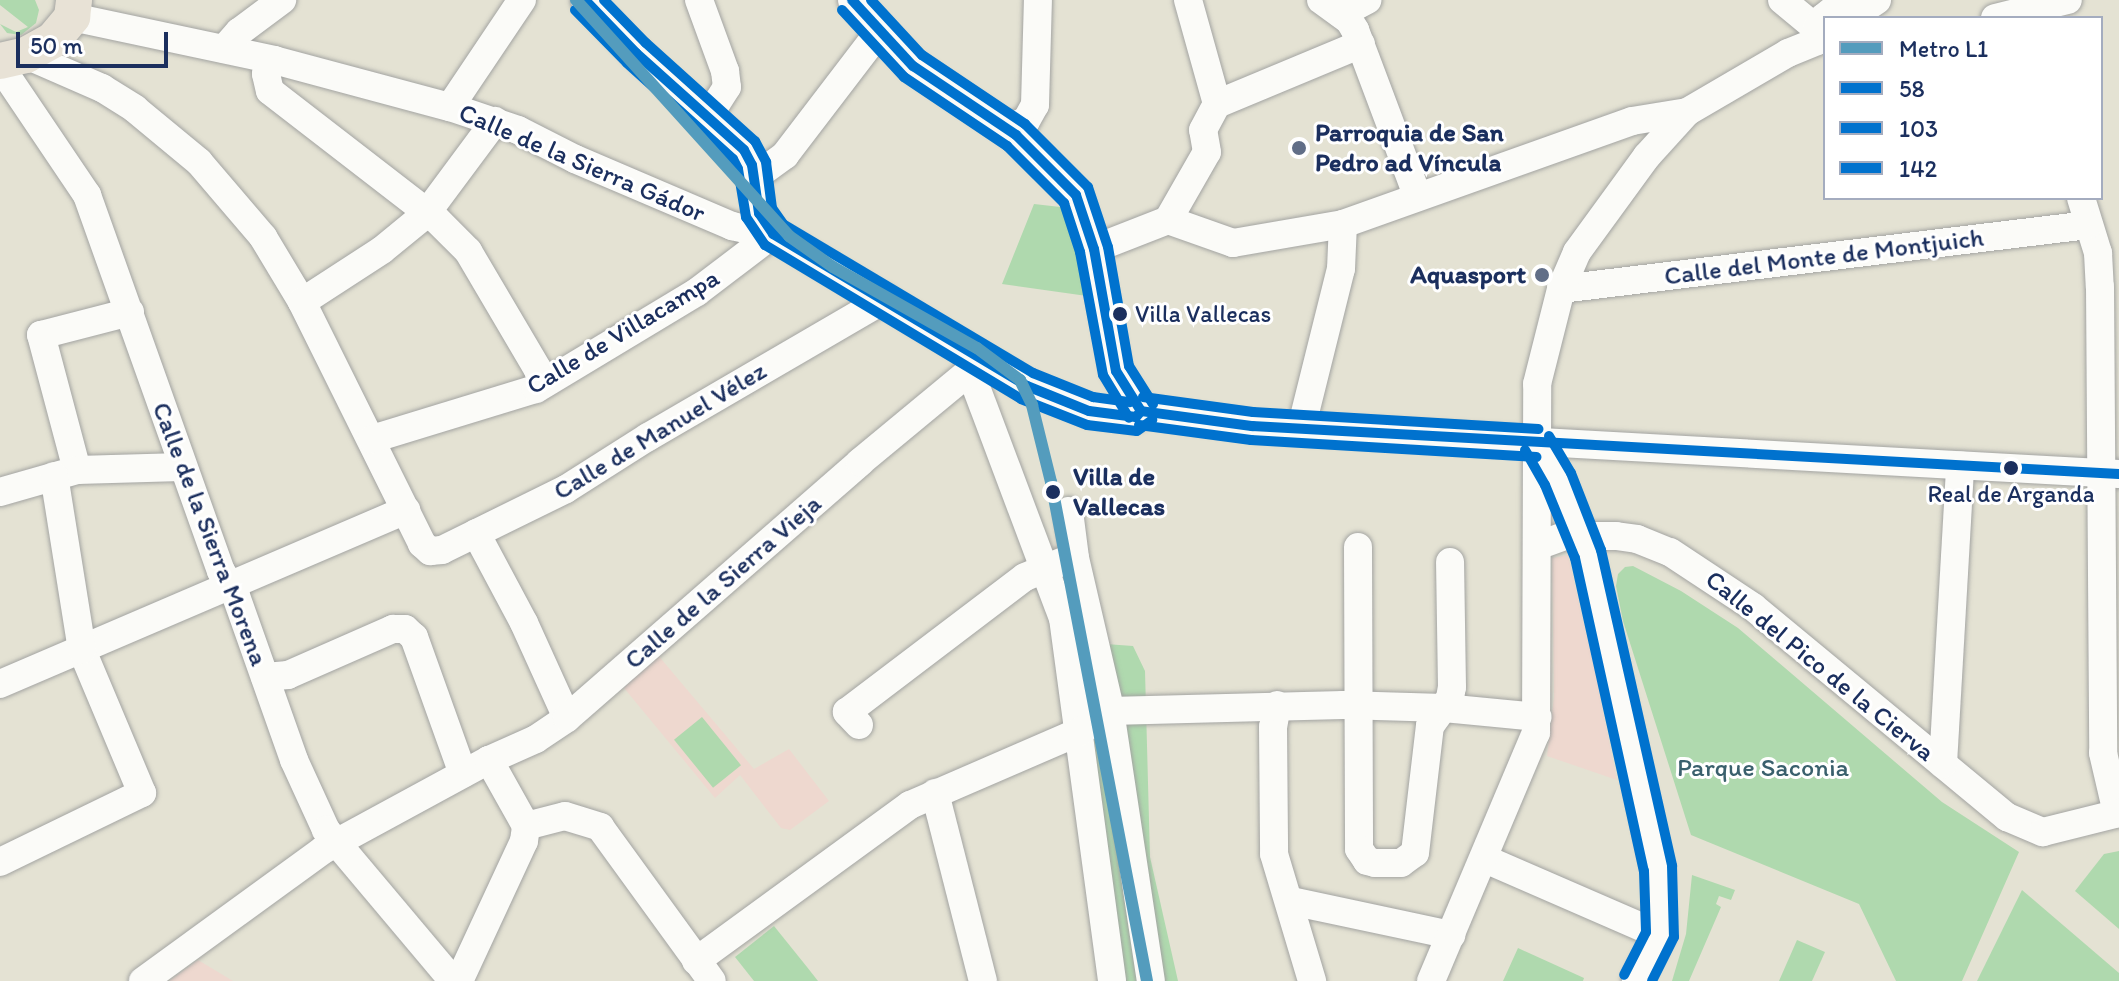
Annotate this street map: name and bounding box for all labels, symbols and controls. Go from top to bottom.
scale bar [20,16,172,66]
legend [1823,16,2103,200]
text: 50 m [30,31,83,60]
text: Metro L1 [1899,34,1988,63]
text: 58 [1899,74,1925,103]
street label: Calle de la Sierra Gádor [454,97,710,229]
text: 103 [1899,114,1938,143]
place label: Parroquia de San Pedro ad Víncula [1315,117,1504,178]
marker: Parroquia de San Pedro ad Víncula [1290,139,1308,157]
text: 142 [1899,154,1937,183]
street label: Calle del Monte de Montjuich [1662,222,1986,292]
place label: Aquasport [1410,259,1526,291]
street label: Calle de Villacampa [521,262,725,402]
marker: Aquasport [1533,266,1551,284]
place label: Villa Vallecas [1135,300,1271,328]
marker: Villa Vallecas [1112,306,1128,322]
street label: Calle de Manuel Vélez [548,355,772,507]
street label: Calle de la Sierra Morena [145,398,275,670]
marker: Real de Arganda [2003,460,2019,476]
place label: Villa de Vallecas [1073,461,1165,522]
marker: Villa de Vallecas [1040,479,1066,505]
place label: Real de Arganda [1927,480,2095,508]
street label: Calle de la Sierra Vieja [619,488,827,676]
street label: Calle del Pico de la Cierva [1699,564,1941,768]
park label: Parque Saconia [1677,752,1849,784]

